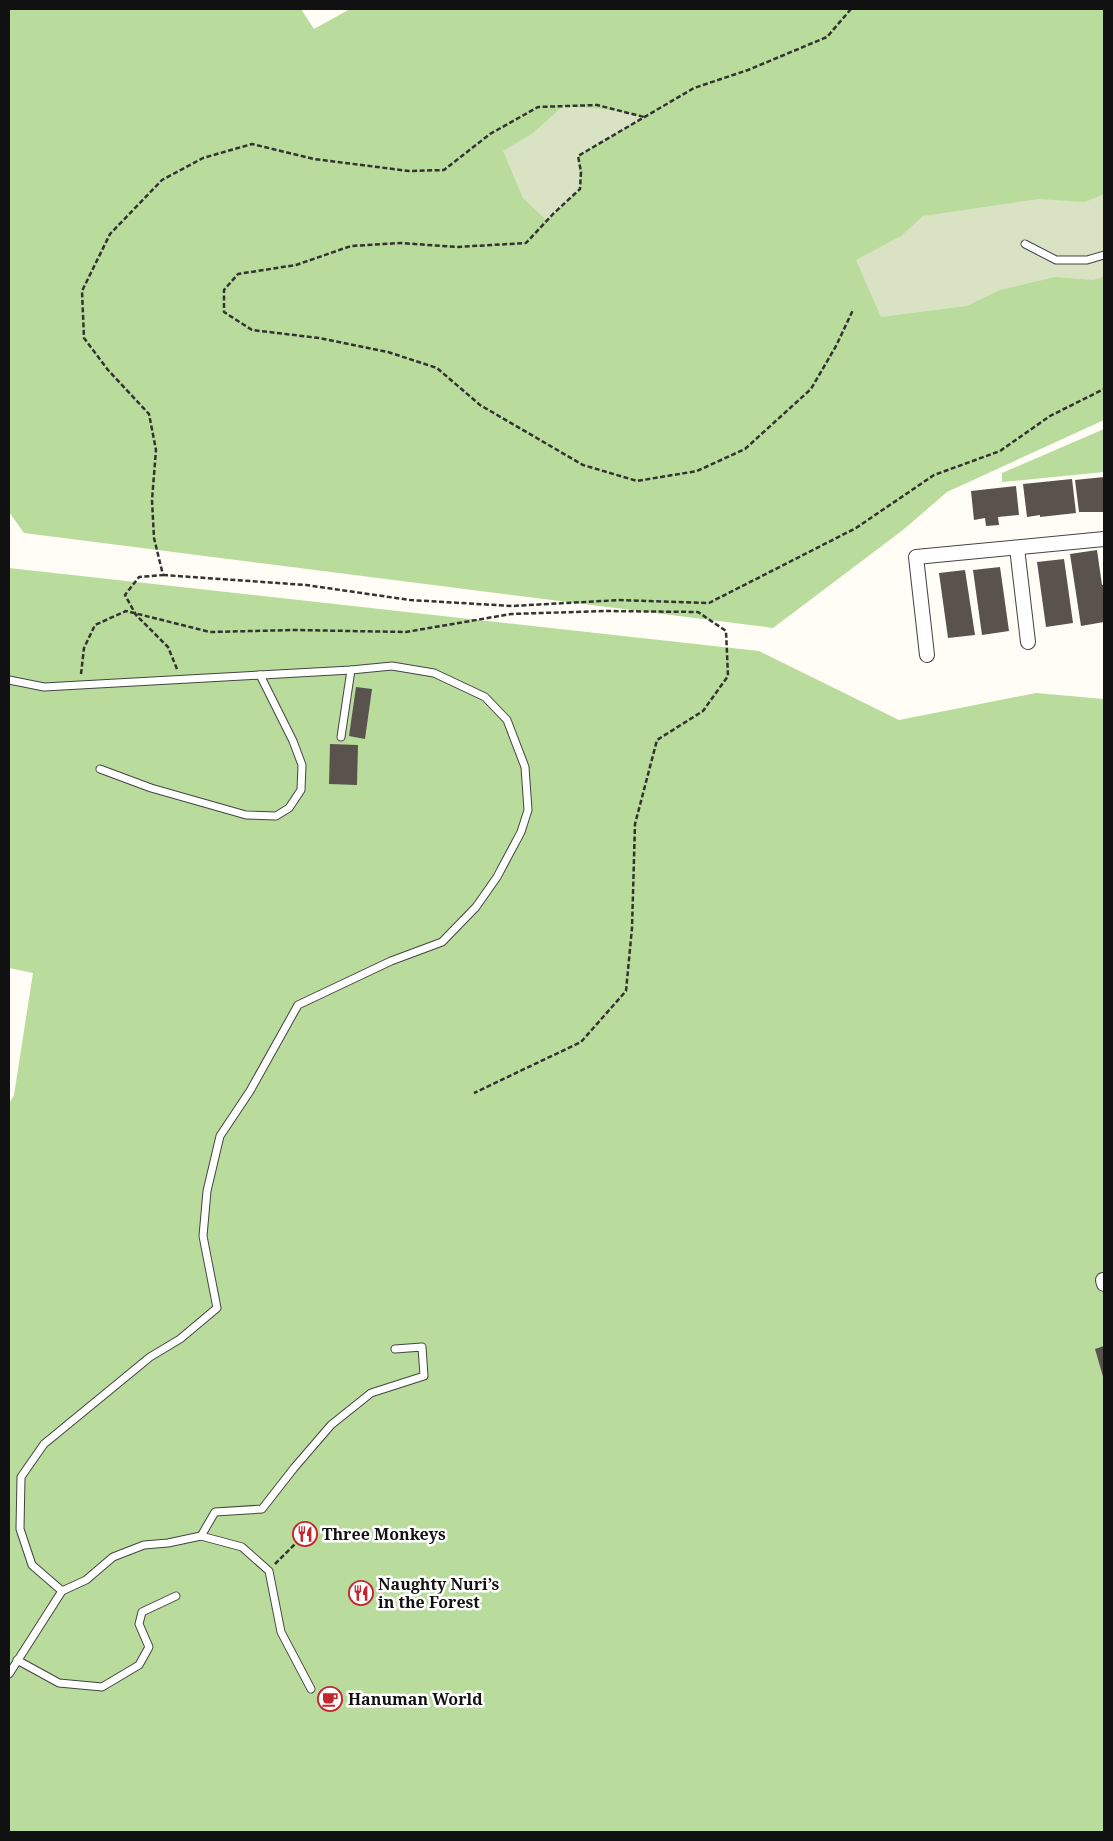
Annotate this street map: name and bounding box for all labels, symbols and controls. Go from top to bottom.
restaurant icon: Three Monkeys [292,1521,318,1547]
place label: Three Monkeys [322,1523,446,1545]
place label: Naughty Nuri’s in the Forest [378,1573,499,1613]
restaurant icon: Naughty Nuri’s in the Forest [348,1580,374,1606]
cafe icon: Hanuman World [317,1686,343,1712]
place label: Hanuman World [348,1688,483,1710]

